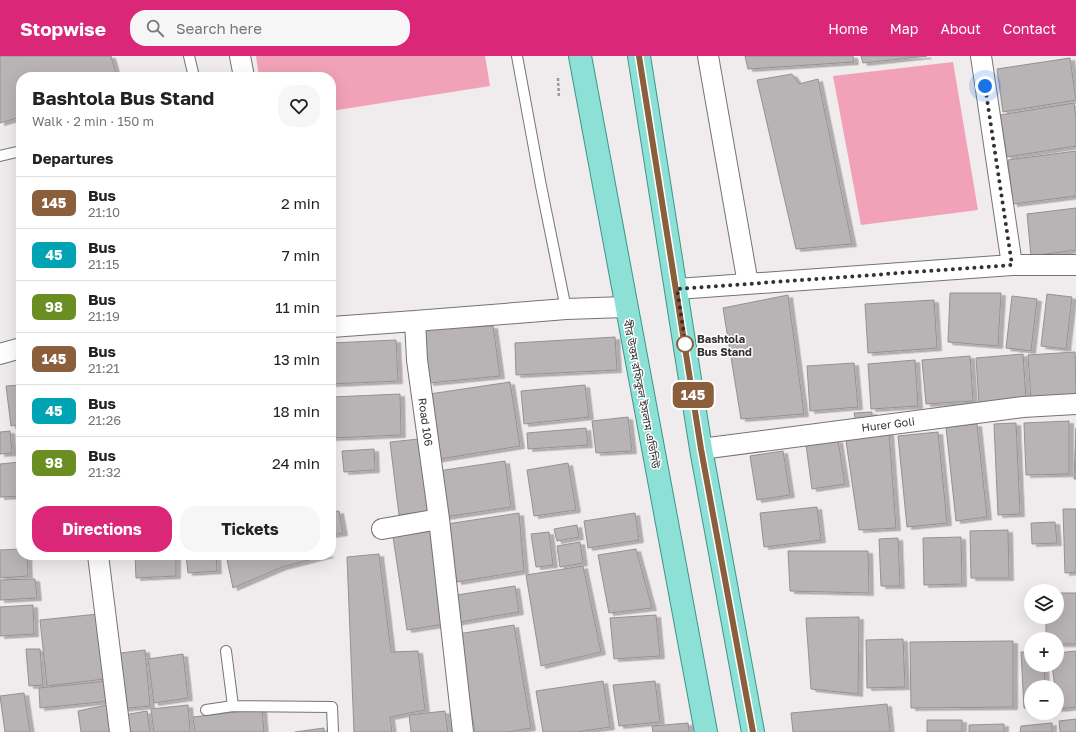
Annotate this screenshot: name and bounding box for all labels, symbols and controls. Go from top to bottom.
search box [130,10,410,46]
text: Stopwise [20,17,106,40]
icon: search [144,17,166,39]
text: Search here [176,19,262,37]
text: Home [828,20,868,37]
text: Map [890,20,918,37]
text: About [940,20,981,37]
text: Contact [1003,20,1056,37]
your location [975,76,995,96]
button: heart [278,85,320,127]
text: Bashtola Bus Stand [32,86,214,109]
text: Walk · 2 min · 150 m [32,113,154,129]
text: Departures [32,149,113,167]
text: Bus [88,186,116,204]
text: 145 [42,194,66,211]
text: 2 min [281,194,320,212]
text: 21:10 [88,204,120,220]
text: Bus [88,238,116,256]
text: 45 [45,246,63,263]
text: 7 min [282,246,320,264]
text: 21:15 [88,256,120,272]
text: Bus [88,290,116,308]
text: 98 [45,298,63,315]
text: 11 min [275,298,320,316]
text: 21:19 [88,308,120,324]
street label: বীর উত্তম রফিকুল ইসলাম এভিনিউ [620,317,663,470]
place label: Bashtola Bus Stand [697,332,752,358]
marker: Bashtola Bus Stand [676,335,694,353]
text: Bus [88,342,116,360]
text: 145 [42,350,66,367]
text: 13 min [274,350,320,368]
text: 21:21 [88,360,120,376]
line badge: 145 [670,382,716,408]
text: 145 [681,386,705,403]
text: Bus [88,394,116,412]
street label: Road 106 [416,397,436,447]
text: 45 [45,402,63,419]
text: 18 min [273,402,320,420]
text: 21:26 [88,412,121,428]
street label: Hurer Goli [861,414,915,434]
text: Bus [88,446,116,464]
text: 98 [45,454,63,471]
text: 24 min [272,454,320,472]
text: 21:32 [88,464,121,480]
button: Directions [32,506,172,552]
button: Tickets [180,506,320,552]
map controls [1024,584,1064,720]
button: layers [1024,584,1064,624]
button: + [1024,632,1064,672]
button: − [1024,680,1064,720]

